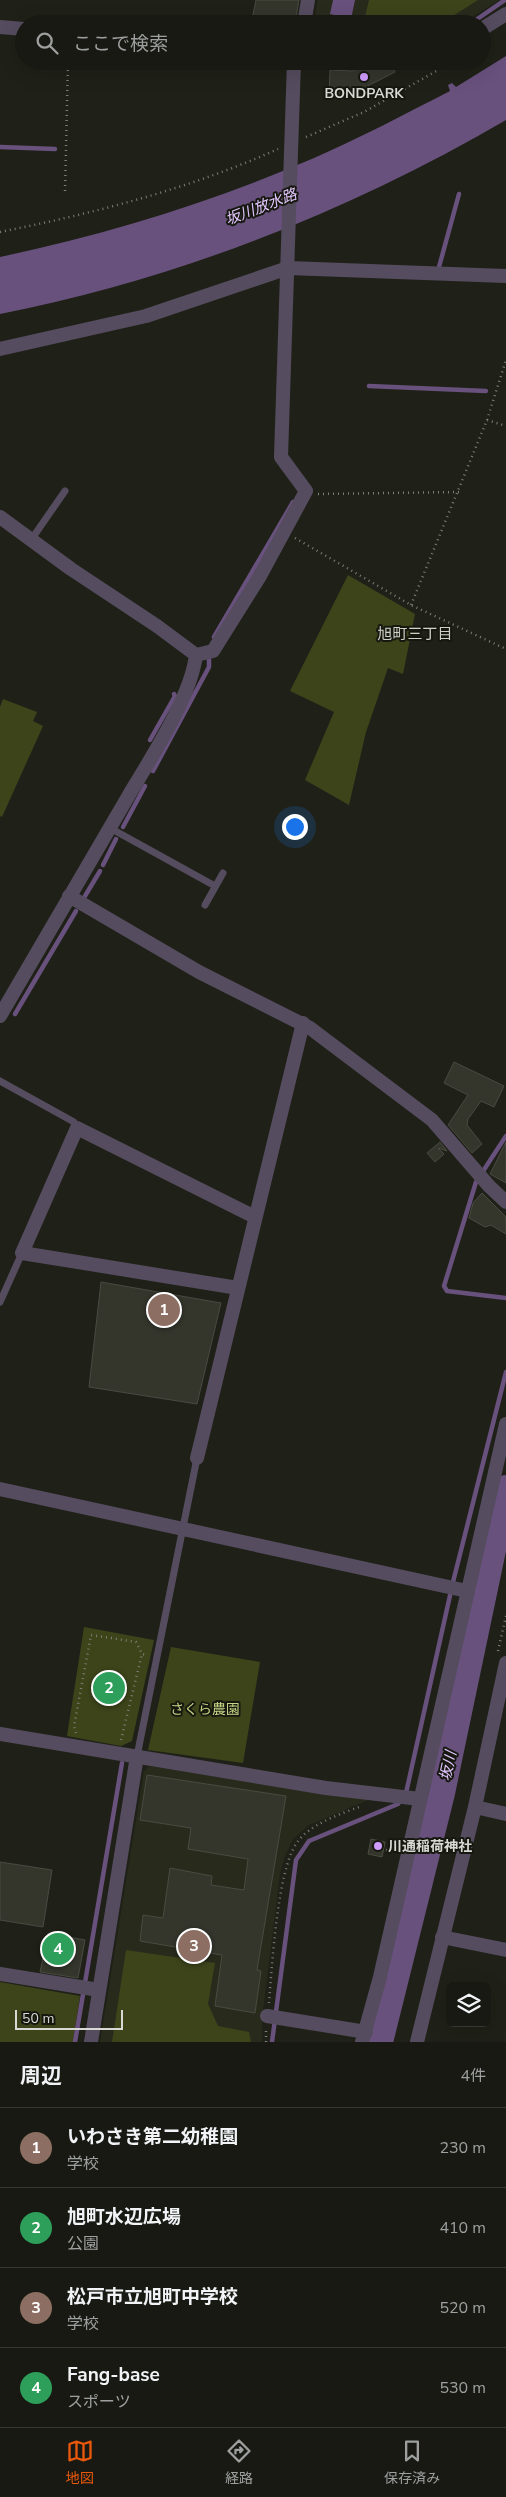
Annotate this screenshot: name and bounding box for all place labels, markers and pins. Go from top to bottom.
marker: BONDPARK [358,71,370,83]
place label: BONDPARK [324,84,404,103]
pin: 1 [148,1291,180,1329]
pin: 2 [93,1669,125,1707]
place label: 川通稲荷神社 [388,1837,472,1856]
marker: 川通稲荷神社 [372,1840,384,1852]
pin: 3 [178,1927,210,1965]
pin: 4 [42,1930,74,1968]

